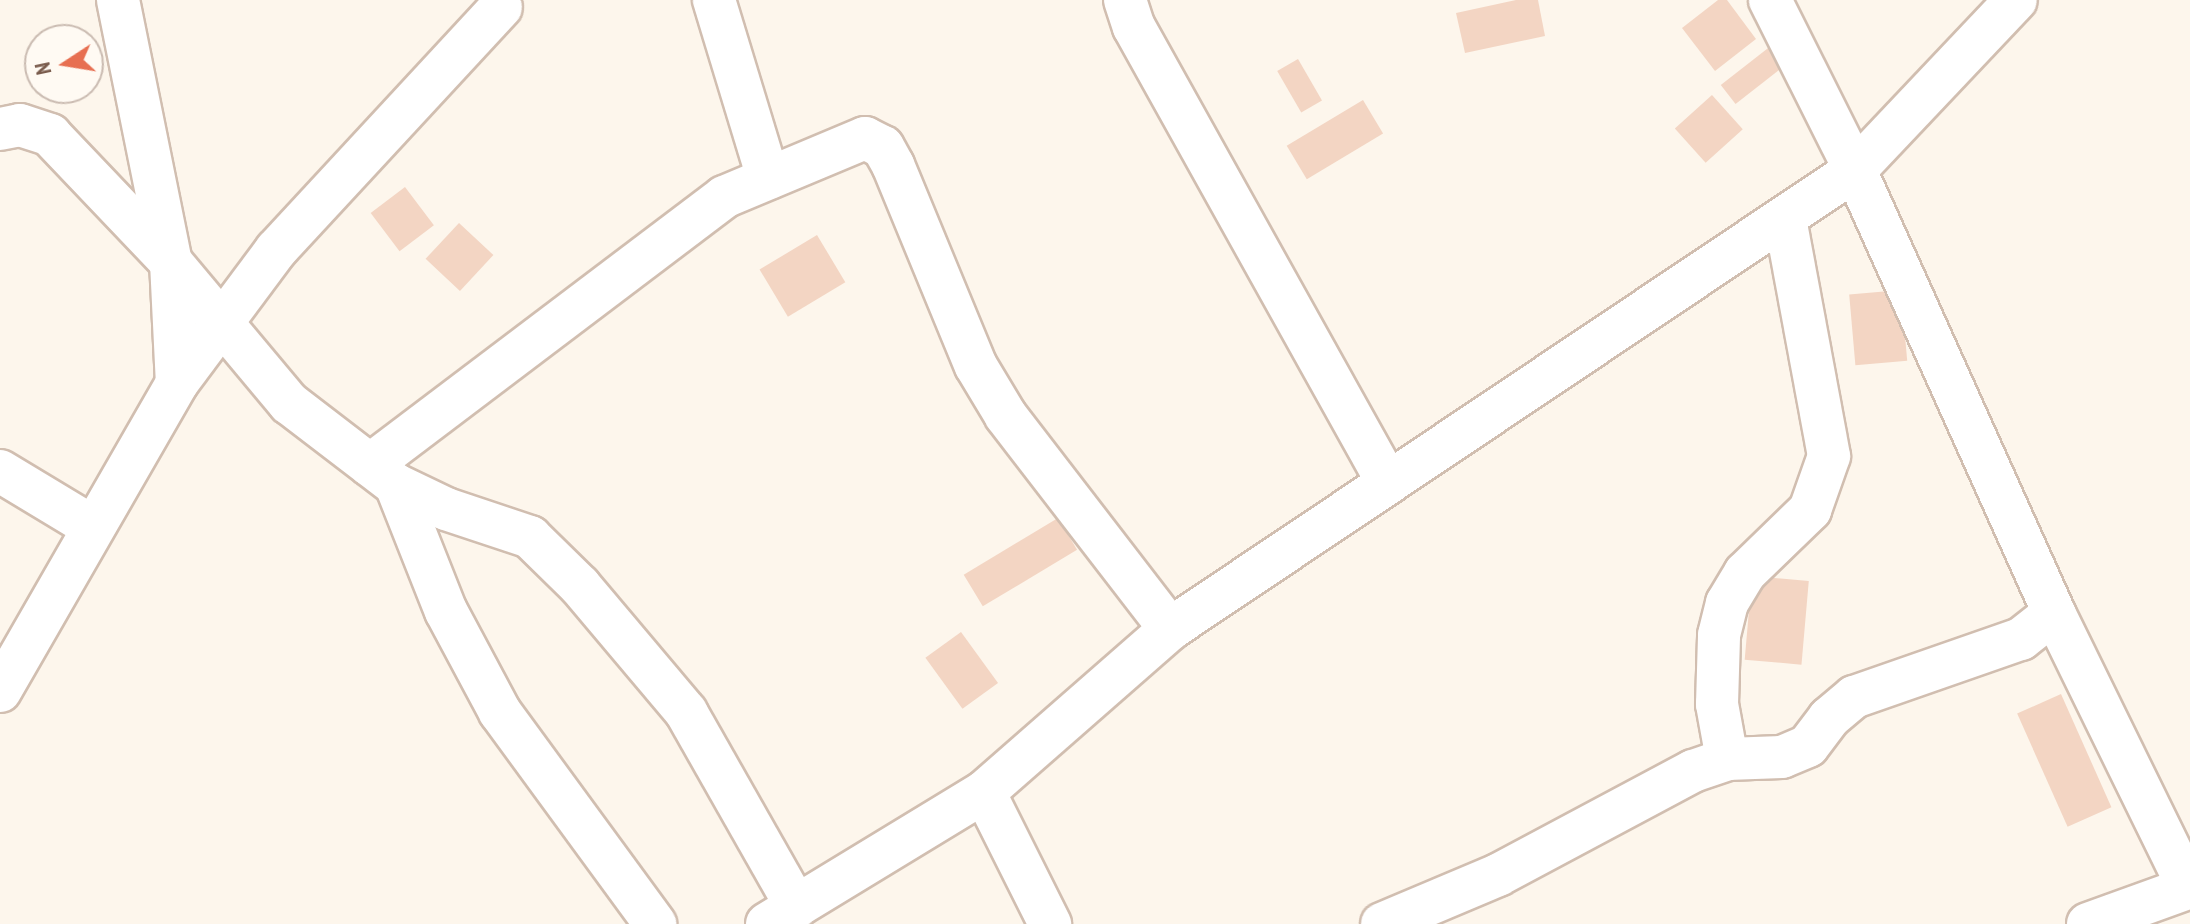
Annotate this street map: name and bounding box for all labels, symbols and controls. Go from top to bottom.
north arrow [24,24,104,104]
text: N [28,60,57,77]

